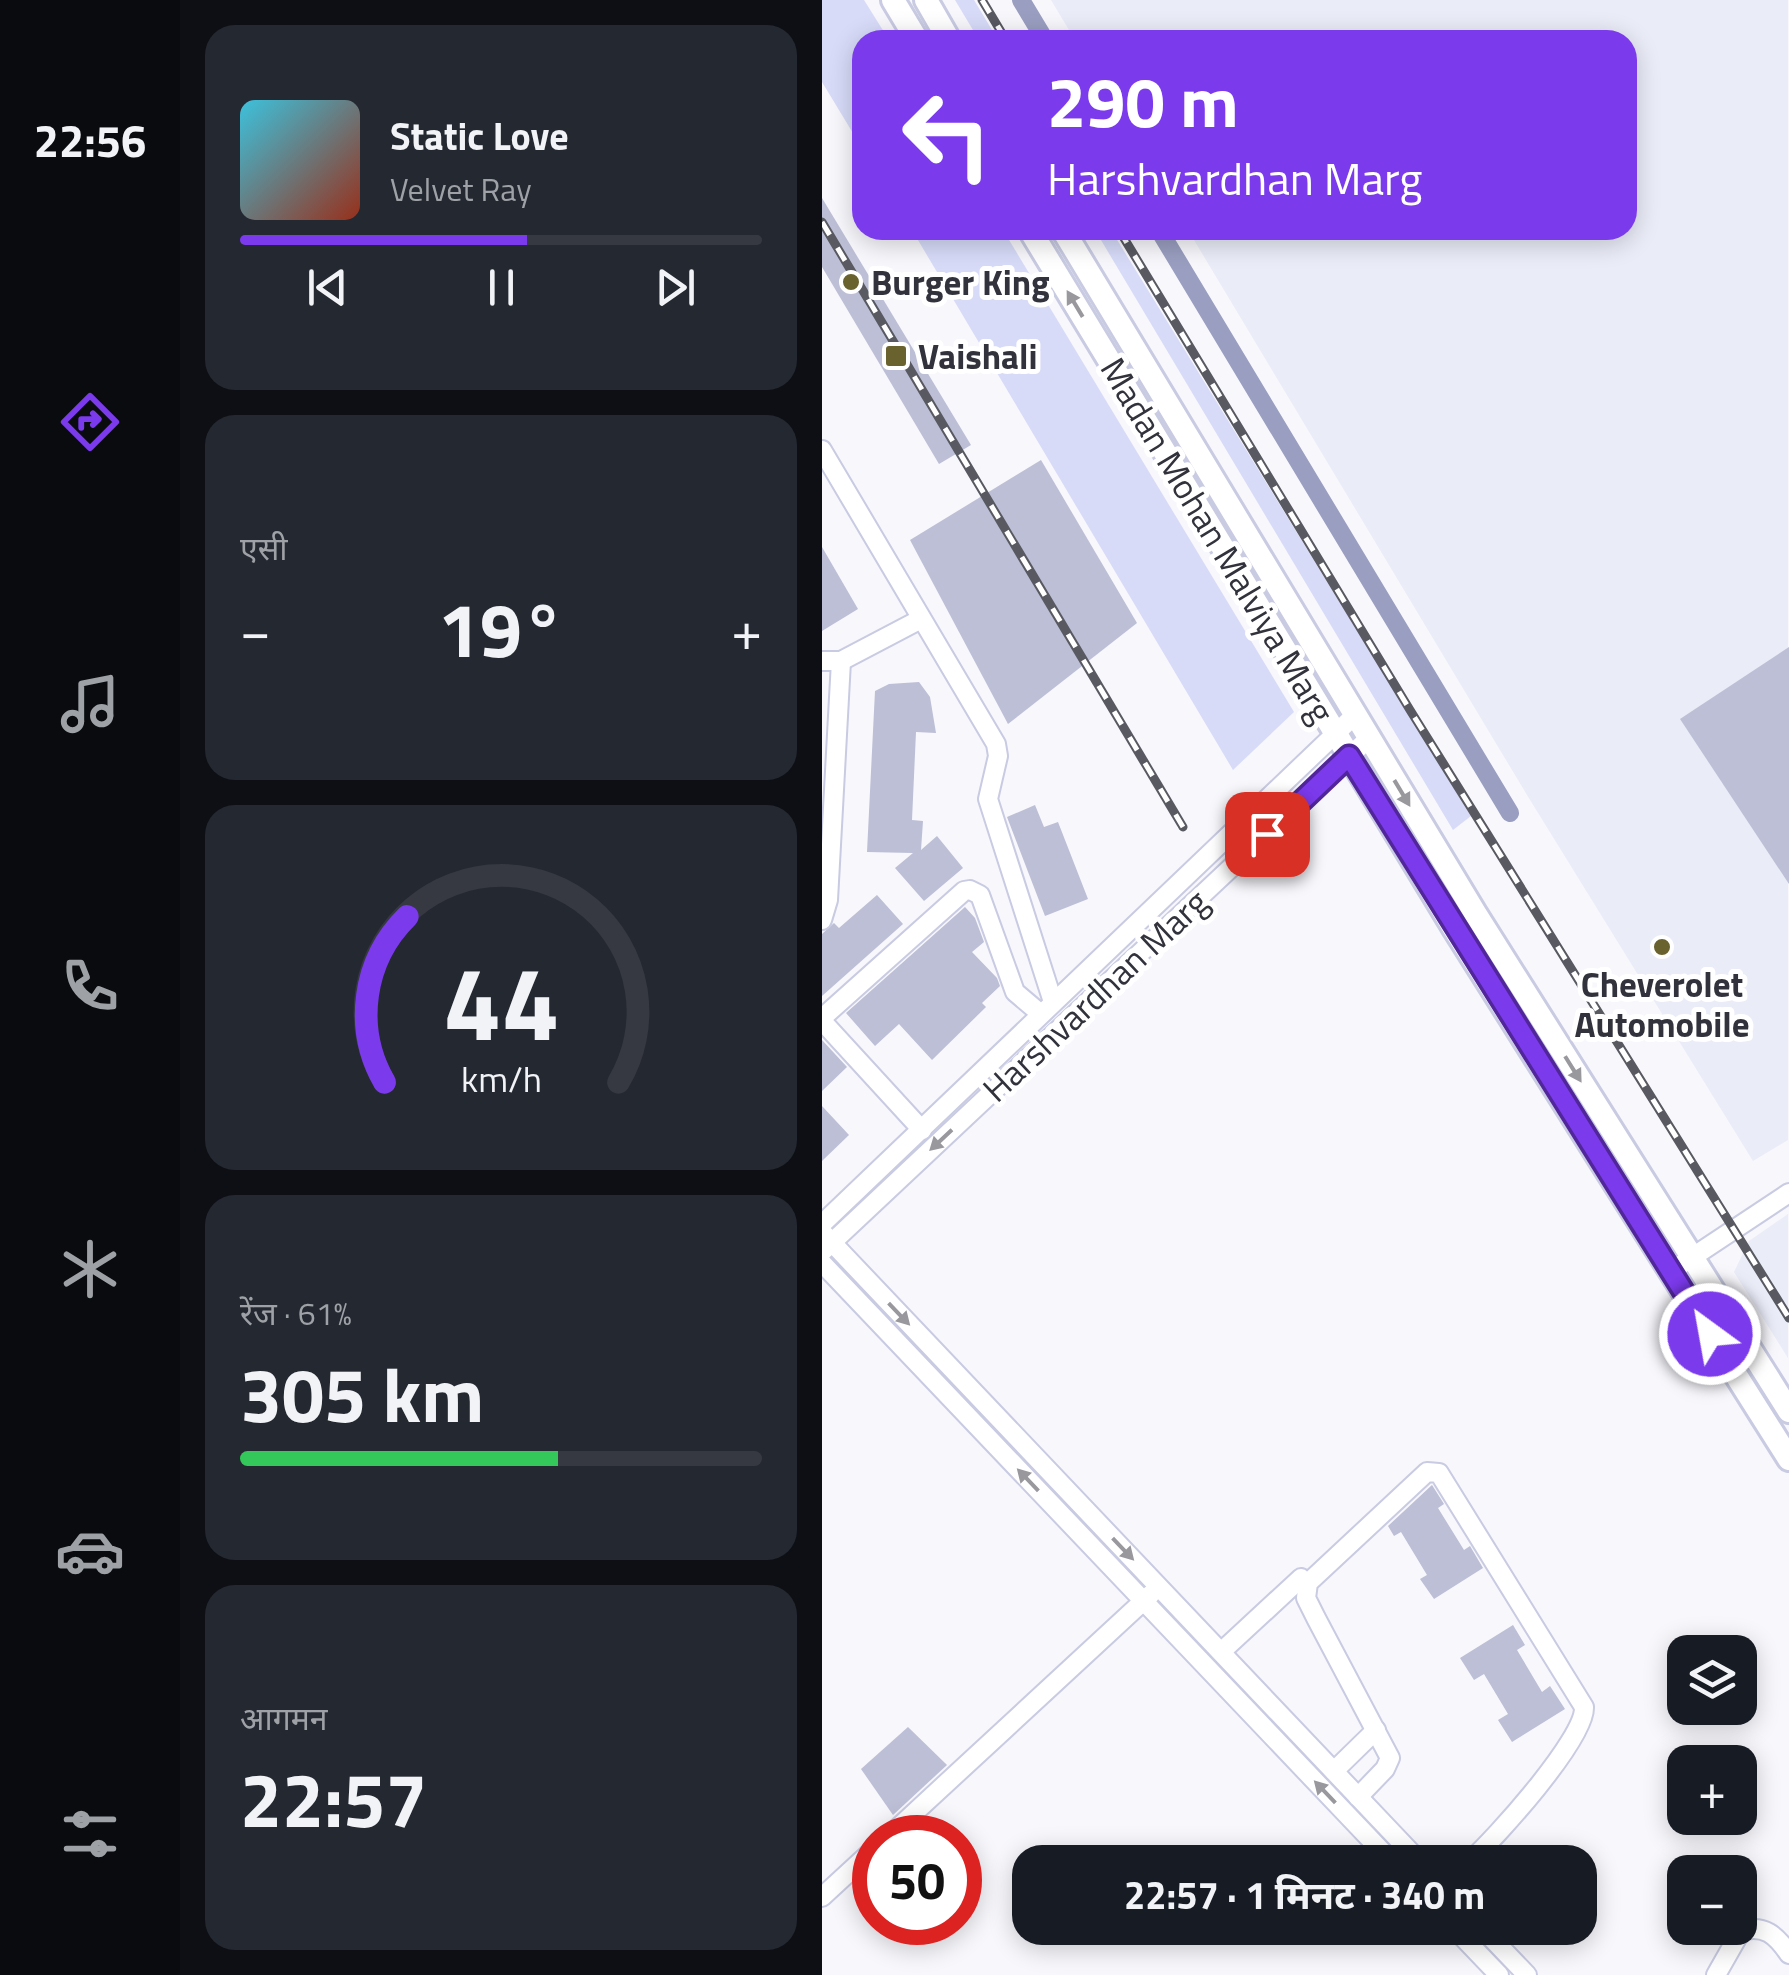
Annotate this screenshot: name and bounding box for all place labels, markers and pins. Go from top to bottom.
place label: Burger King [871,255,1050,309]
marker: Burger King [840,271,862,293]
place label: Vaishali [918,329,1037,383]
marker: Vaishali [883,343,909,369]
pin [1225,792,1310,877]
marker: Cheverolet Automobile [1651,936,1673,958]
place label: Cheverolet Automobile [1574,957,1750,1051]

